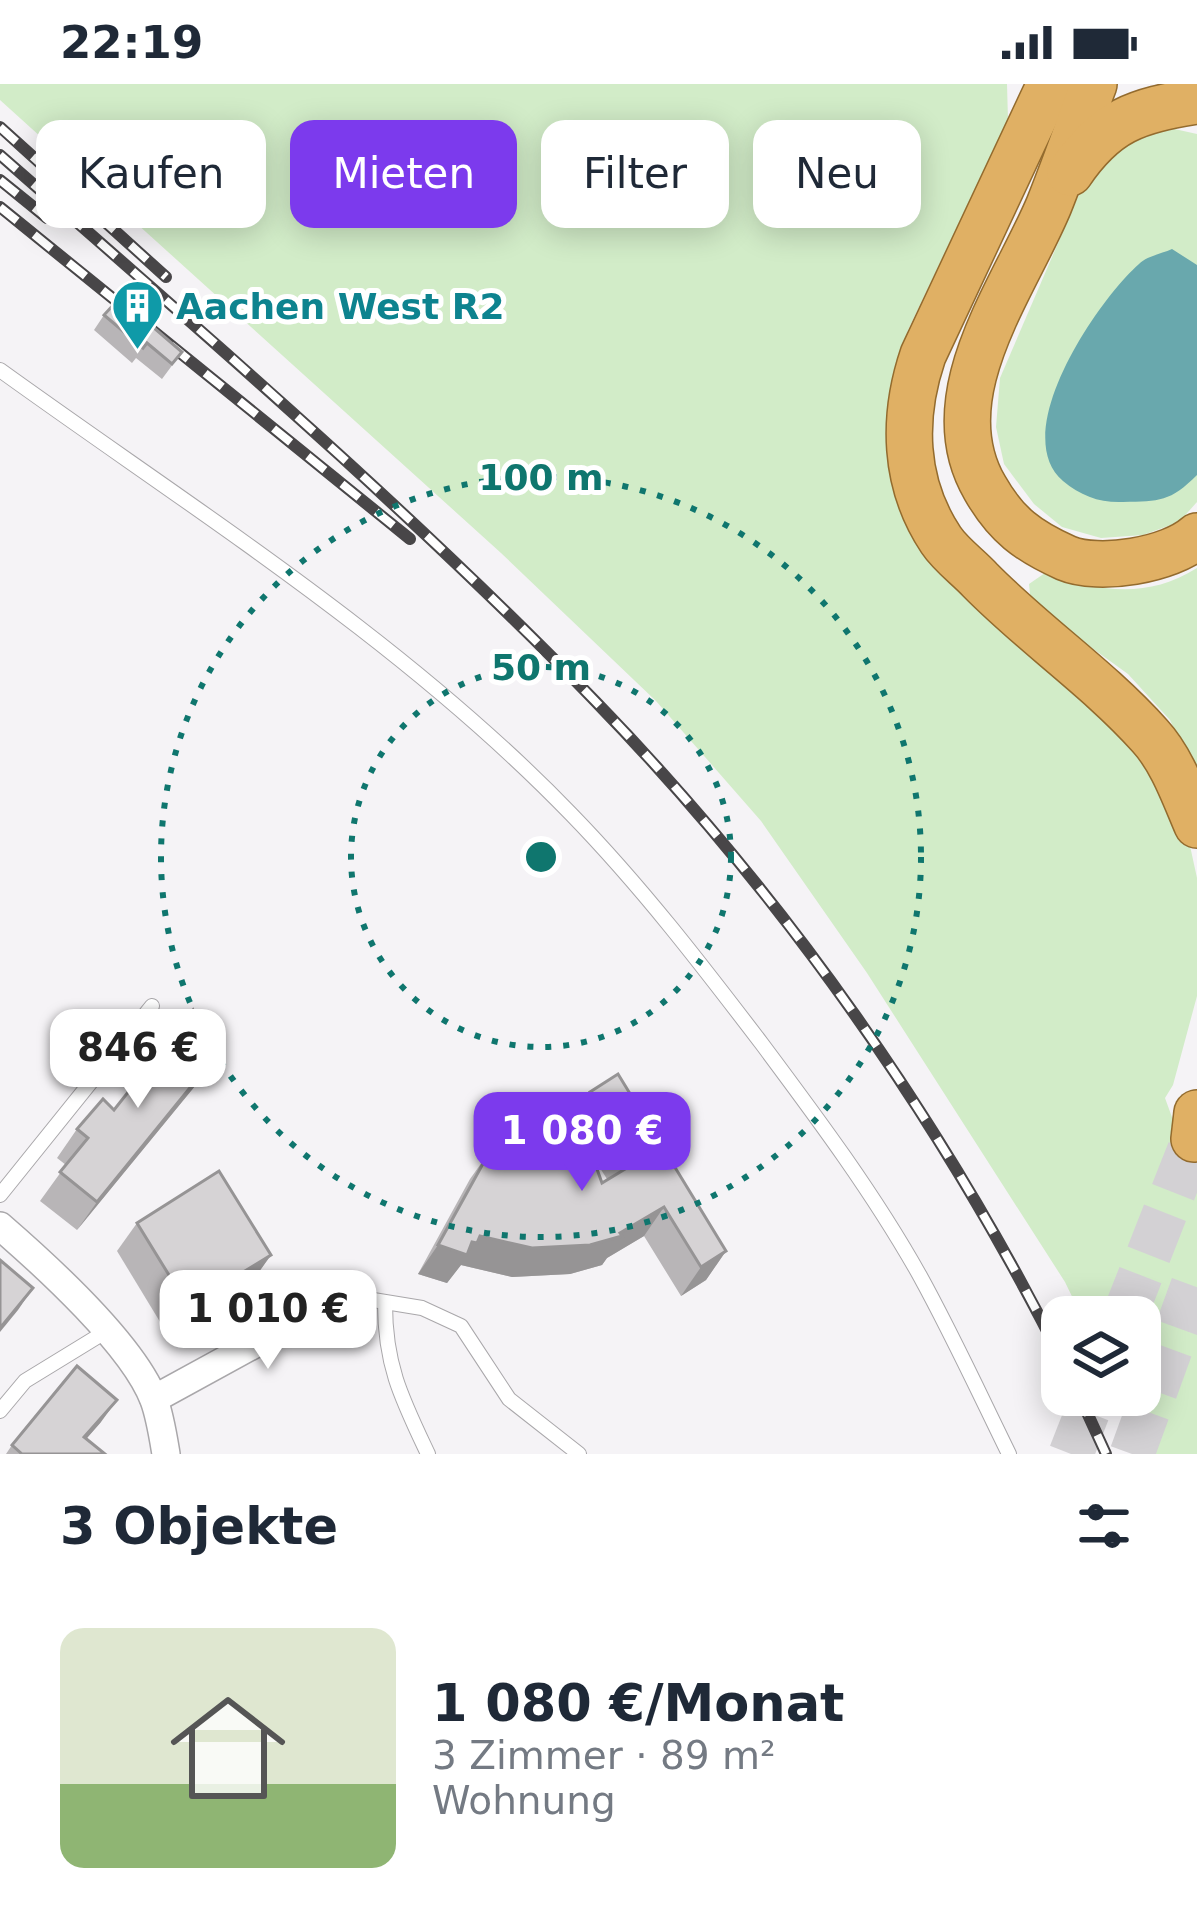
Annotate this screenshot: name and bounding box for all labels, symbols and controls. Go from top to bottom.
text: 22:19 [60,16,203,69]
chip: Kaufen [36,120,266,228]
chip: Mieten [290,120,517,228]
chip: Filter [541,120,729,228]
chip: Neu [753,120,921,228]
building icon: Aachen West R2 [109,278,165,352]
place label: Aachen West R2 [176,286,504,327]
text: 100 m [478,457,604,498]
text: 50 m [491,647,591,688]
centre of rings [520,836,562,878]
pin: 846 € [54,1009,222,1111]
text: 846 € [77,1025,199,1070]
pin: 1 080 € [471,1092,693,1194]
text: 1 080 € [501,1108,663,1153]
pin: 1 010 € [157,1270,379,1372]
text: 1 010 € [187,1286,349,1331]
map controls [1041,1296,1161,1416]
button: layers [1041,1296,1161,1416]
icon: filters [1071,1493,1137,1559]
text: 3 Objekte [60,1497,338,1556]
text: 1 080 €/Monat [432,1674,844,1733]
icon: home [156,1676,300,1820]
text: 3 Zimmer · 89 m² [432,1733,776,1778]
text: Wohnung [432,1778,616,1823]

